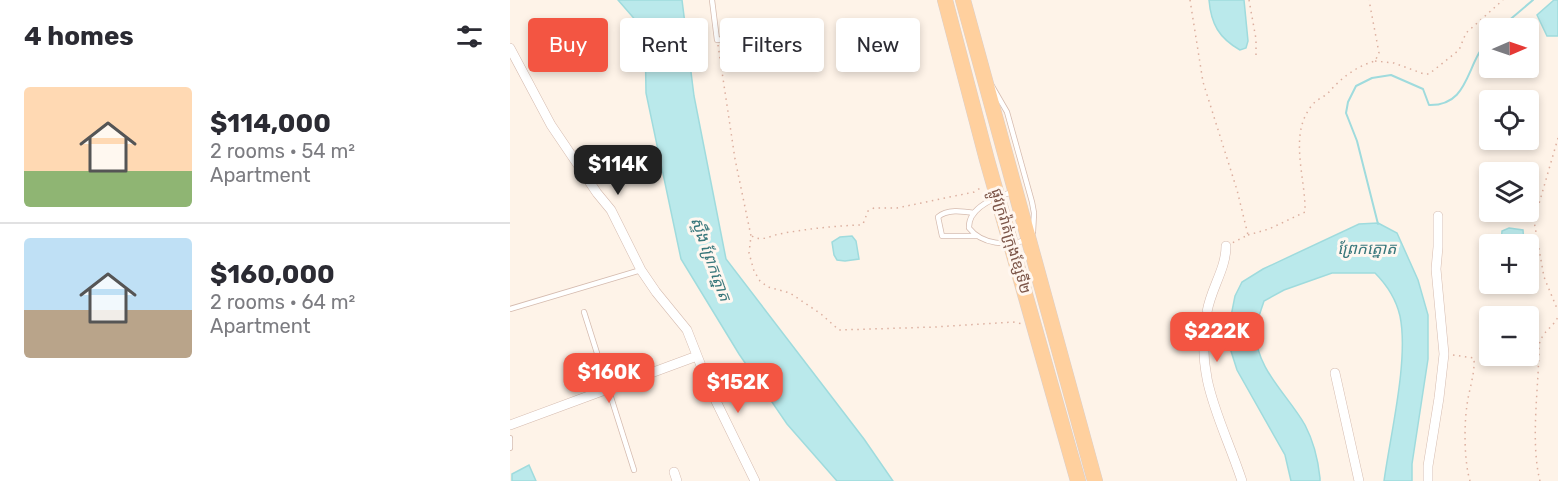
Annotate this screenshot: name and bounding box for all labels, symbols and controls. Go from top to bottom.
chip: Buy [528,18,608,72]
chip: Rent [620,18,708,72]
chip: Filters [720,18,824,72]
chip: New [836,18,920,72]
north arrow [1479,18,1539,78]
map controls [1479,18,1539,366]
icon: filters [453,20,486,53]
text: 4 homes [24,21,134,52]
button: locate [1479,90,1539,150]
text: $114,000 [210,108,331,139]
icon: home [72,111,144,183]
text: 2 rooms · 54 m² [210,139,355,163]
pin: $114K [576,145,660,196]
text: $114K [588,152,648,176]
button: layers [1479,162,1539,222]
text: Apartment [210,163,311,187]
street label: ផ្លូវក្រវ៉ាត់ក្រុងខ្សែទី២ [983,186,1035,297]
water label: ស្ទឹង ព្រែកត្នោត [687,214,735,305]
button: + [1479,234,1539,294]
water label: ព្រែកត្នោត [1337,239,1397,258]
text: $160,000 [210,259,335,290]
icon: home [72,262,144,334]
text: 2 rooms · 64 m² [210,290,355,314]
button: − [1479,306,1539,366]
pin: $222K [1175,312,1259,363]
text: Apartment [210,314,311,338]
text: $222K [1184,319,1250,343]
pin: $160K [567,353,651,404]
text: $160K [577,360,641,384]
pin: $152K [696,363,780,414]
text: $152K [707,370,769,394]

